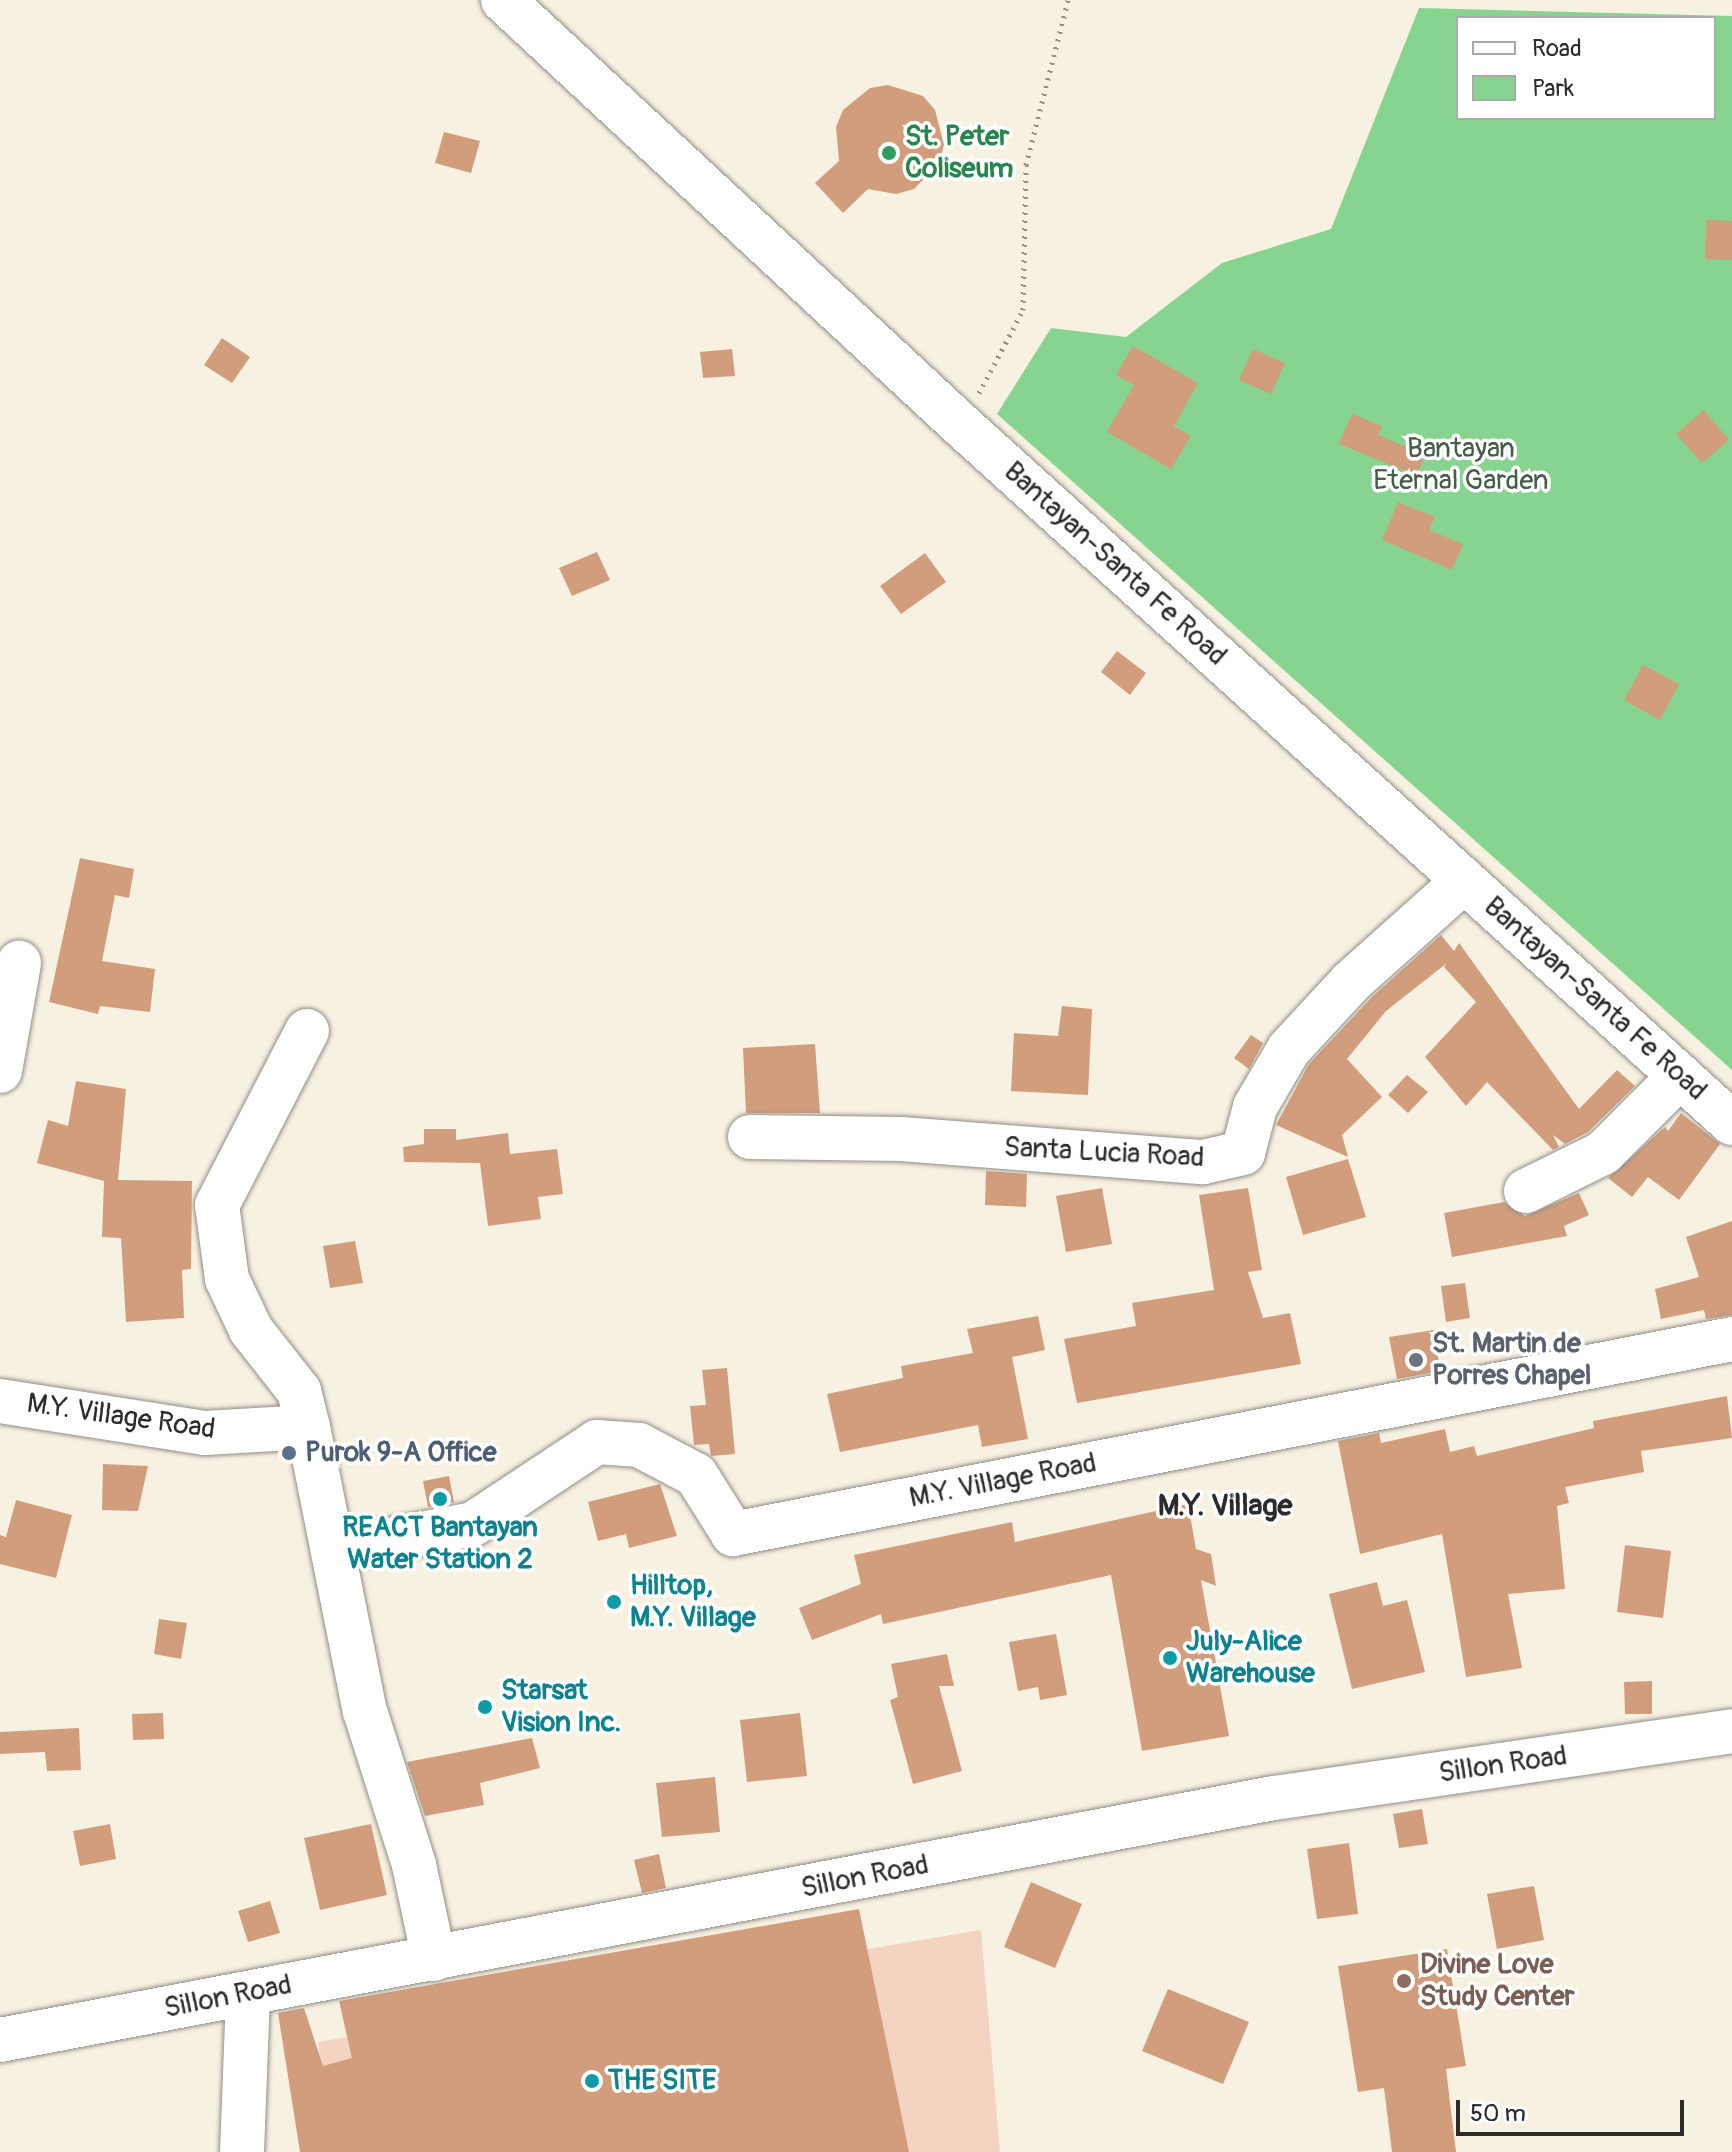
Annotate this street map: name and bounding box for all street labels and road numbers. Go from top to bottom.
street label: Bantayan-Santa Fe Road [997,455,1233,673]
street label: Bantayan-Santa Fe Road [1477,890,1713,1108]
street label: Santa Lucia Road [1003,1131,1205,1175]
street label: M.Y. Village Road [25,1387,217,1447]
street label: M.Y. Village Road [907,1446,1099,1516]
street label: Sillon Road [1437,1739,1569,1791]
street label: Sillon Road [798,1848,932,1906]
street label: Sillon Road [161,1968,295,2026]

